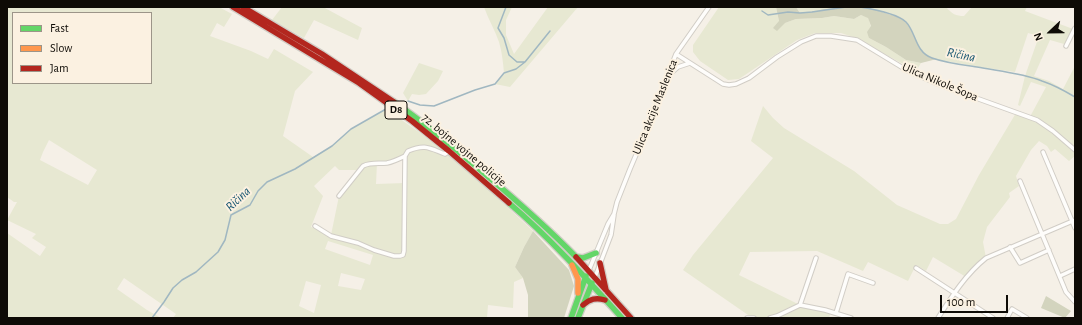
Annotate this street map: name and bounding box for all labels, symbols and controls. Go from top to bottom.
legend [12,12,152,84]
north arrow [1030,12,1070,52]
text: Fast [50,22,69,34]
text: N [1032,31,1045,42]
text: Slow [50,42,72,54]
water label: Ričina [945,44,977,66]
street label: Ulica akcije Maslenica [629,57,681,157]
street label: Ulica Nikole Šopa [900,60,980,104]
text: Jam [50,62,69,74]
road number: D8 [385,101,407,119]
street label: 72. bojne vojne policije [419,110,509,190]
water label: Ričina [222,184,254,214]
scale bar [942,287,1010,313]
text: 100 m [947,296,975,308]

